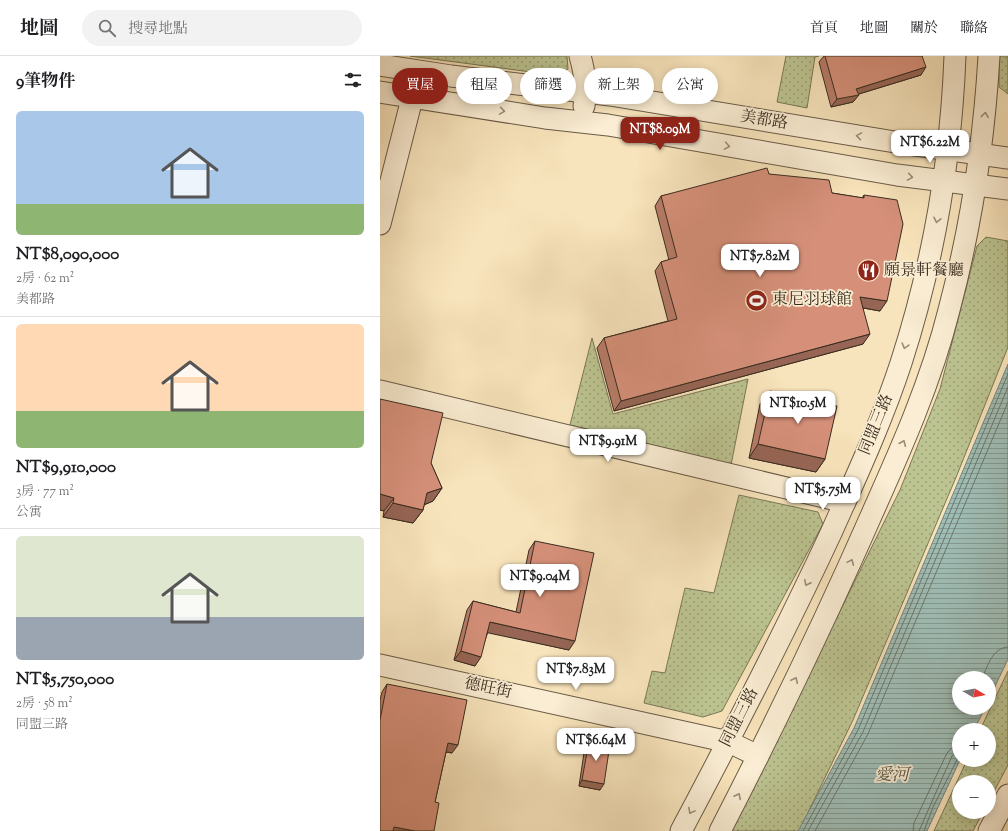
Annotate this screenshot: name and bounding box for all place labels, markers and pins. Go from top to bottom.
pin: NT$8.09M [619,117,701,151]
pin: NT$6.22M [889,130,971,164]
pin: NT$7.82M [719,244,801,278]
restaurant icon: 願景軒餐廳 [855,258,881,284]
place label: 願景軒餐廳 [884,260,964,283]
sports icon: 東尼羽球館 [744,287,770,313]
place label: 東尼羽球館 [772,289,852,312]
pin: NT$10.5M [757,391,839,425]
pin: NT$9.91M [567,429,649,463]
pin: NT$5.75M [782,477,864,511]
pin: NT$9.04M [499,564,581,598]
pin: NT$7.83M [535,657,617,691]
pin: NT$6.64M [555,728,637,762]

